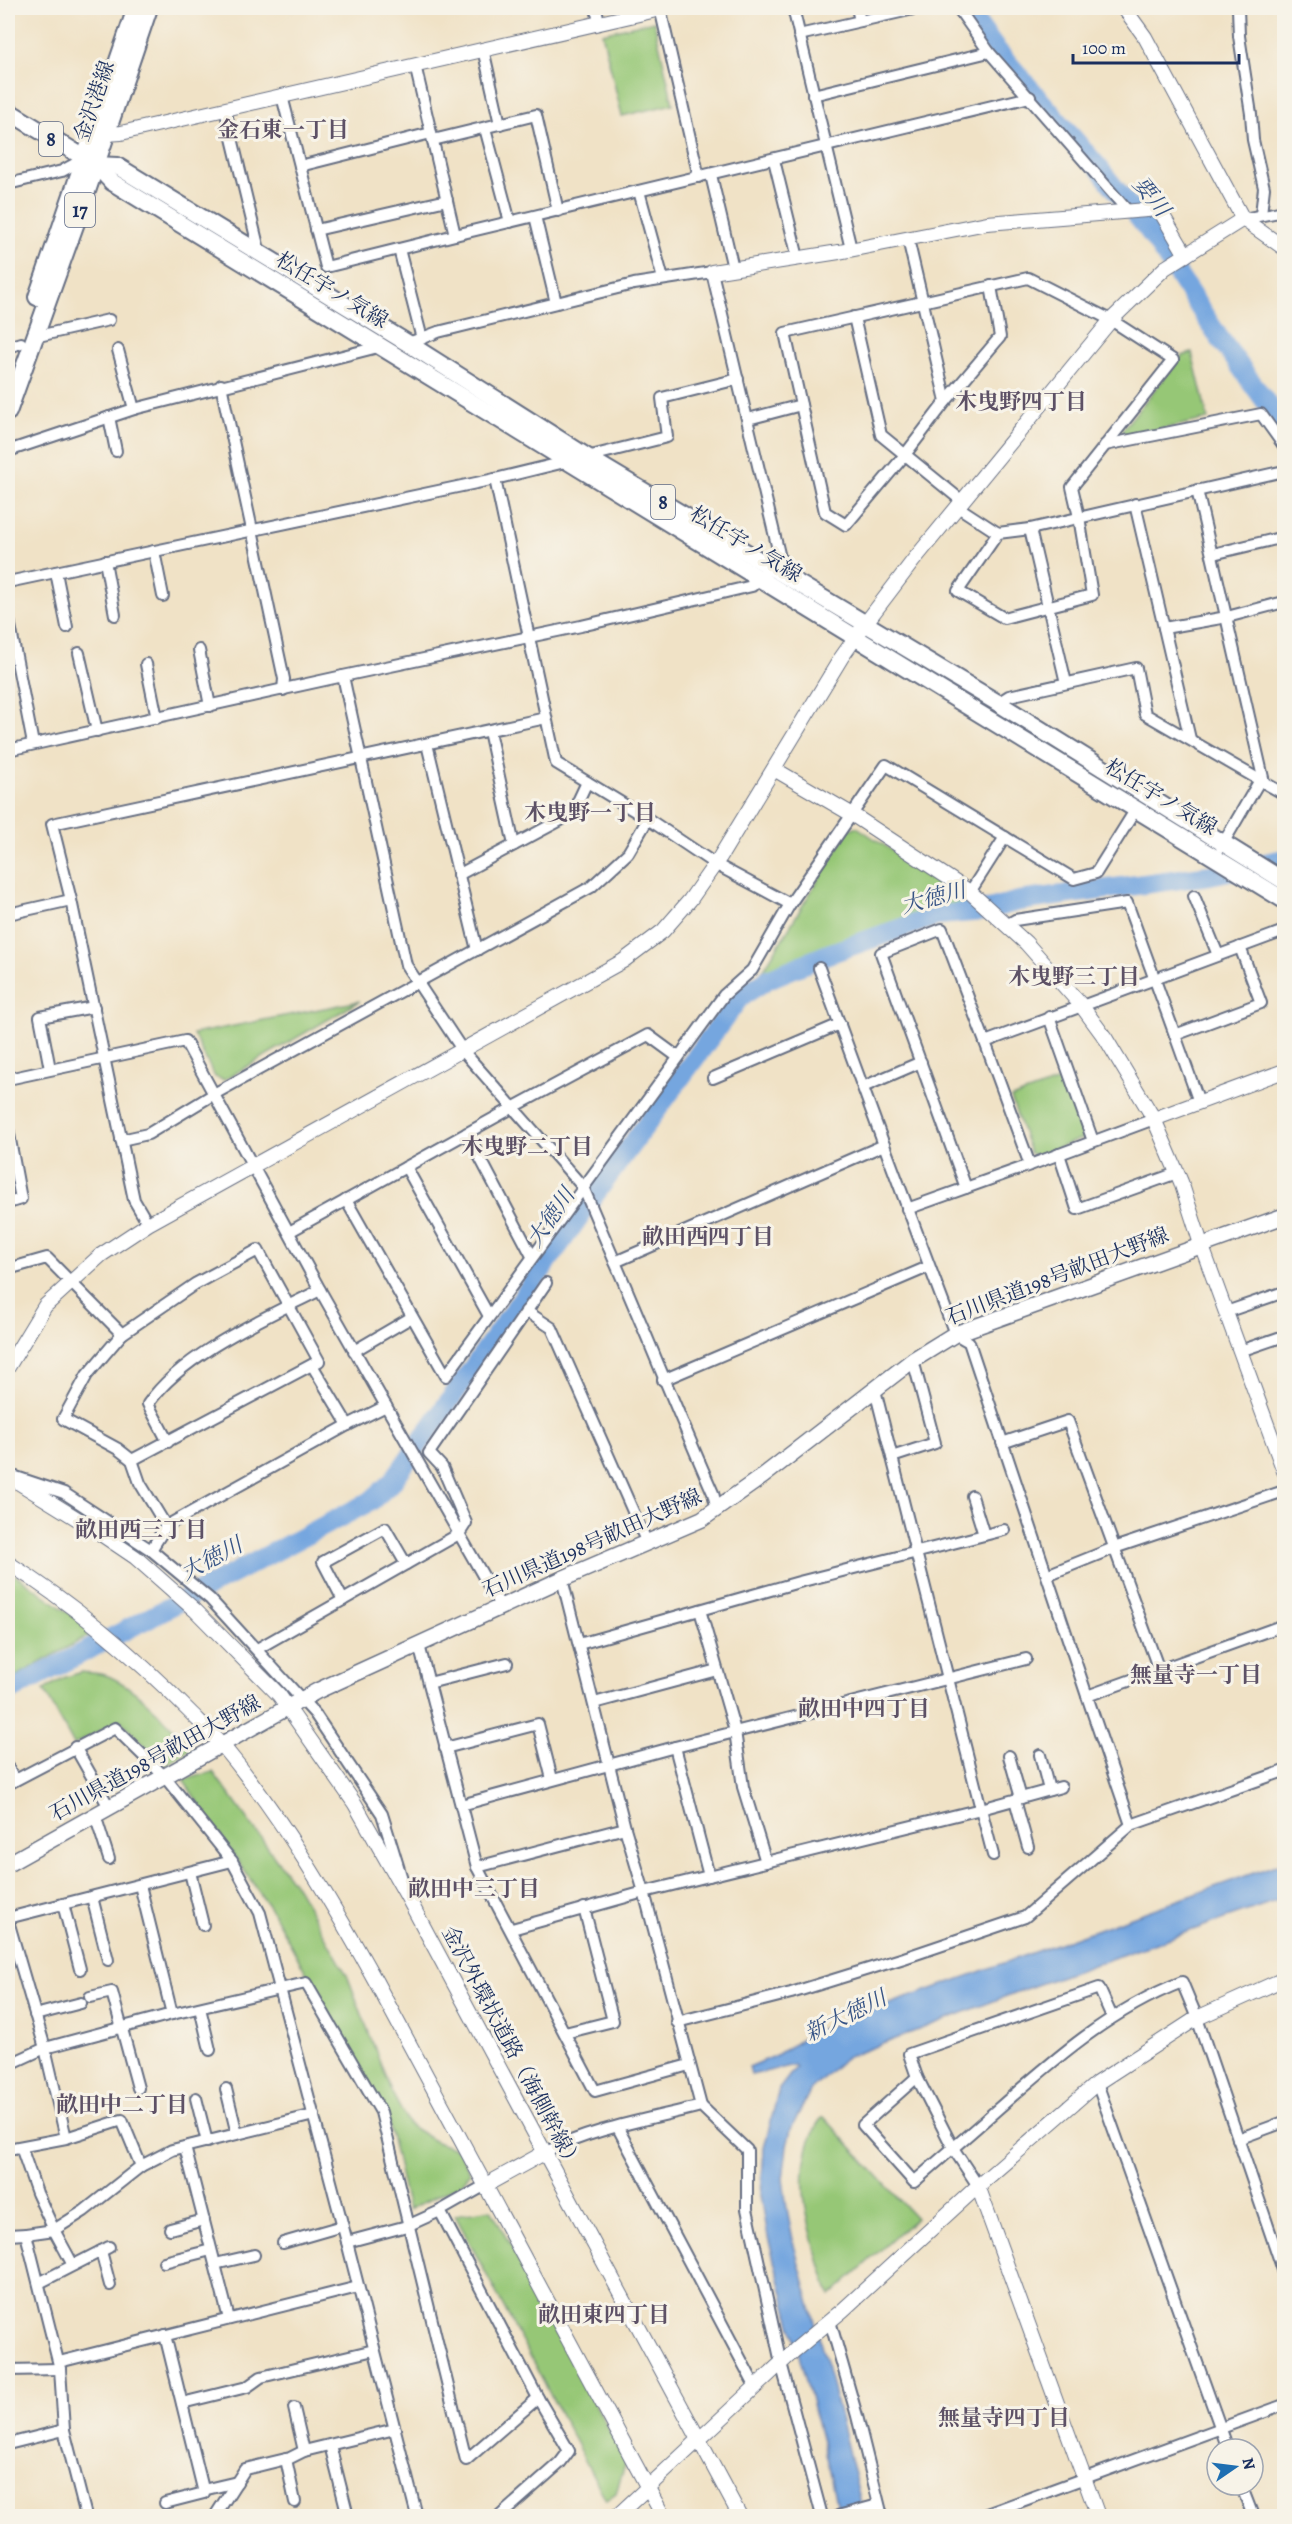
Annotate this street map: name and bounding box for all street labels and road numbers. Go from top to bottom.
street label: 金沢港線 [67,57,121,145]
road number: 8 [39,122,63,156]
road number: 17 [65,193,95,227]
street label: 松任宇ノ気線 [271,246,393,334]
road number: 8 [651,485,675,519]
street label: 松任宇ノ気線 [685,500,807,588]
street label: 松任宇ノ気線 [1100,753,1222,841]
street label: 石川県道198号畝田大野線 [941,1220,1173,1332]
street label: 石川県道198号畝田大野線 [478,1482,706,1604]
street label: 石川県道198号畝田大野線 [45,1688,265,1828]
street label: 金沢外環状道路（海側幹線） [436,1921,588,2175]

